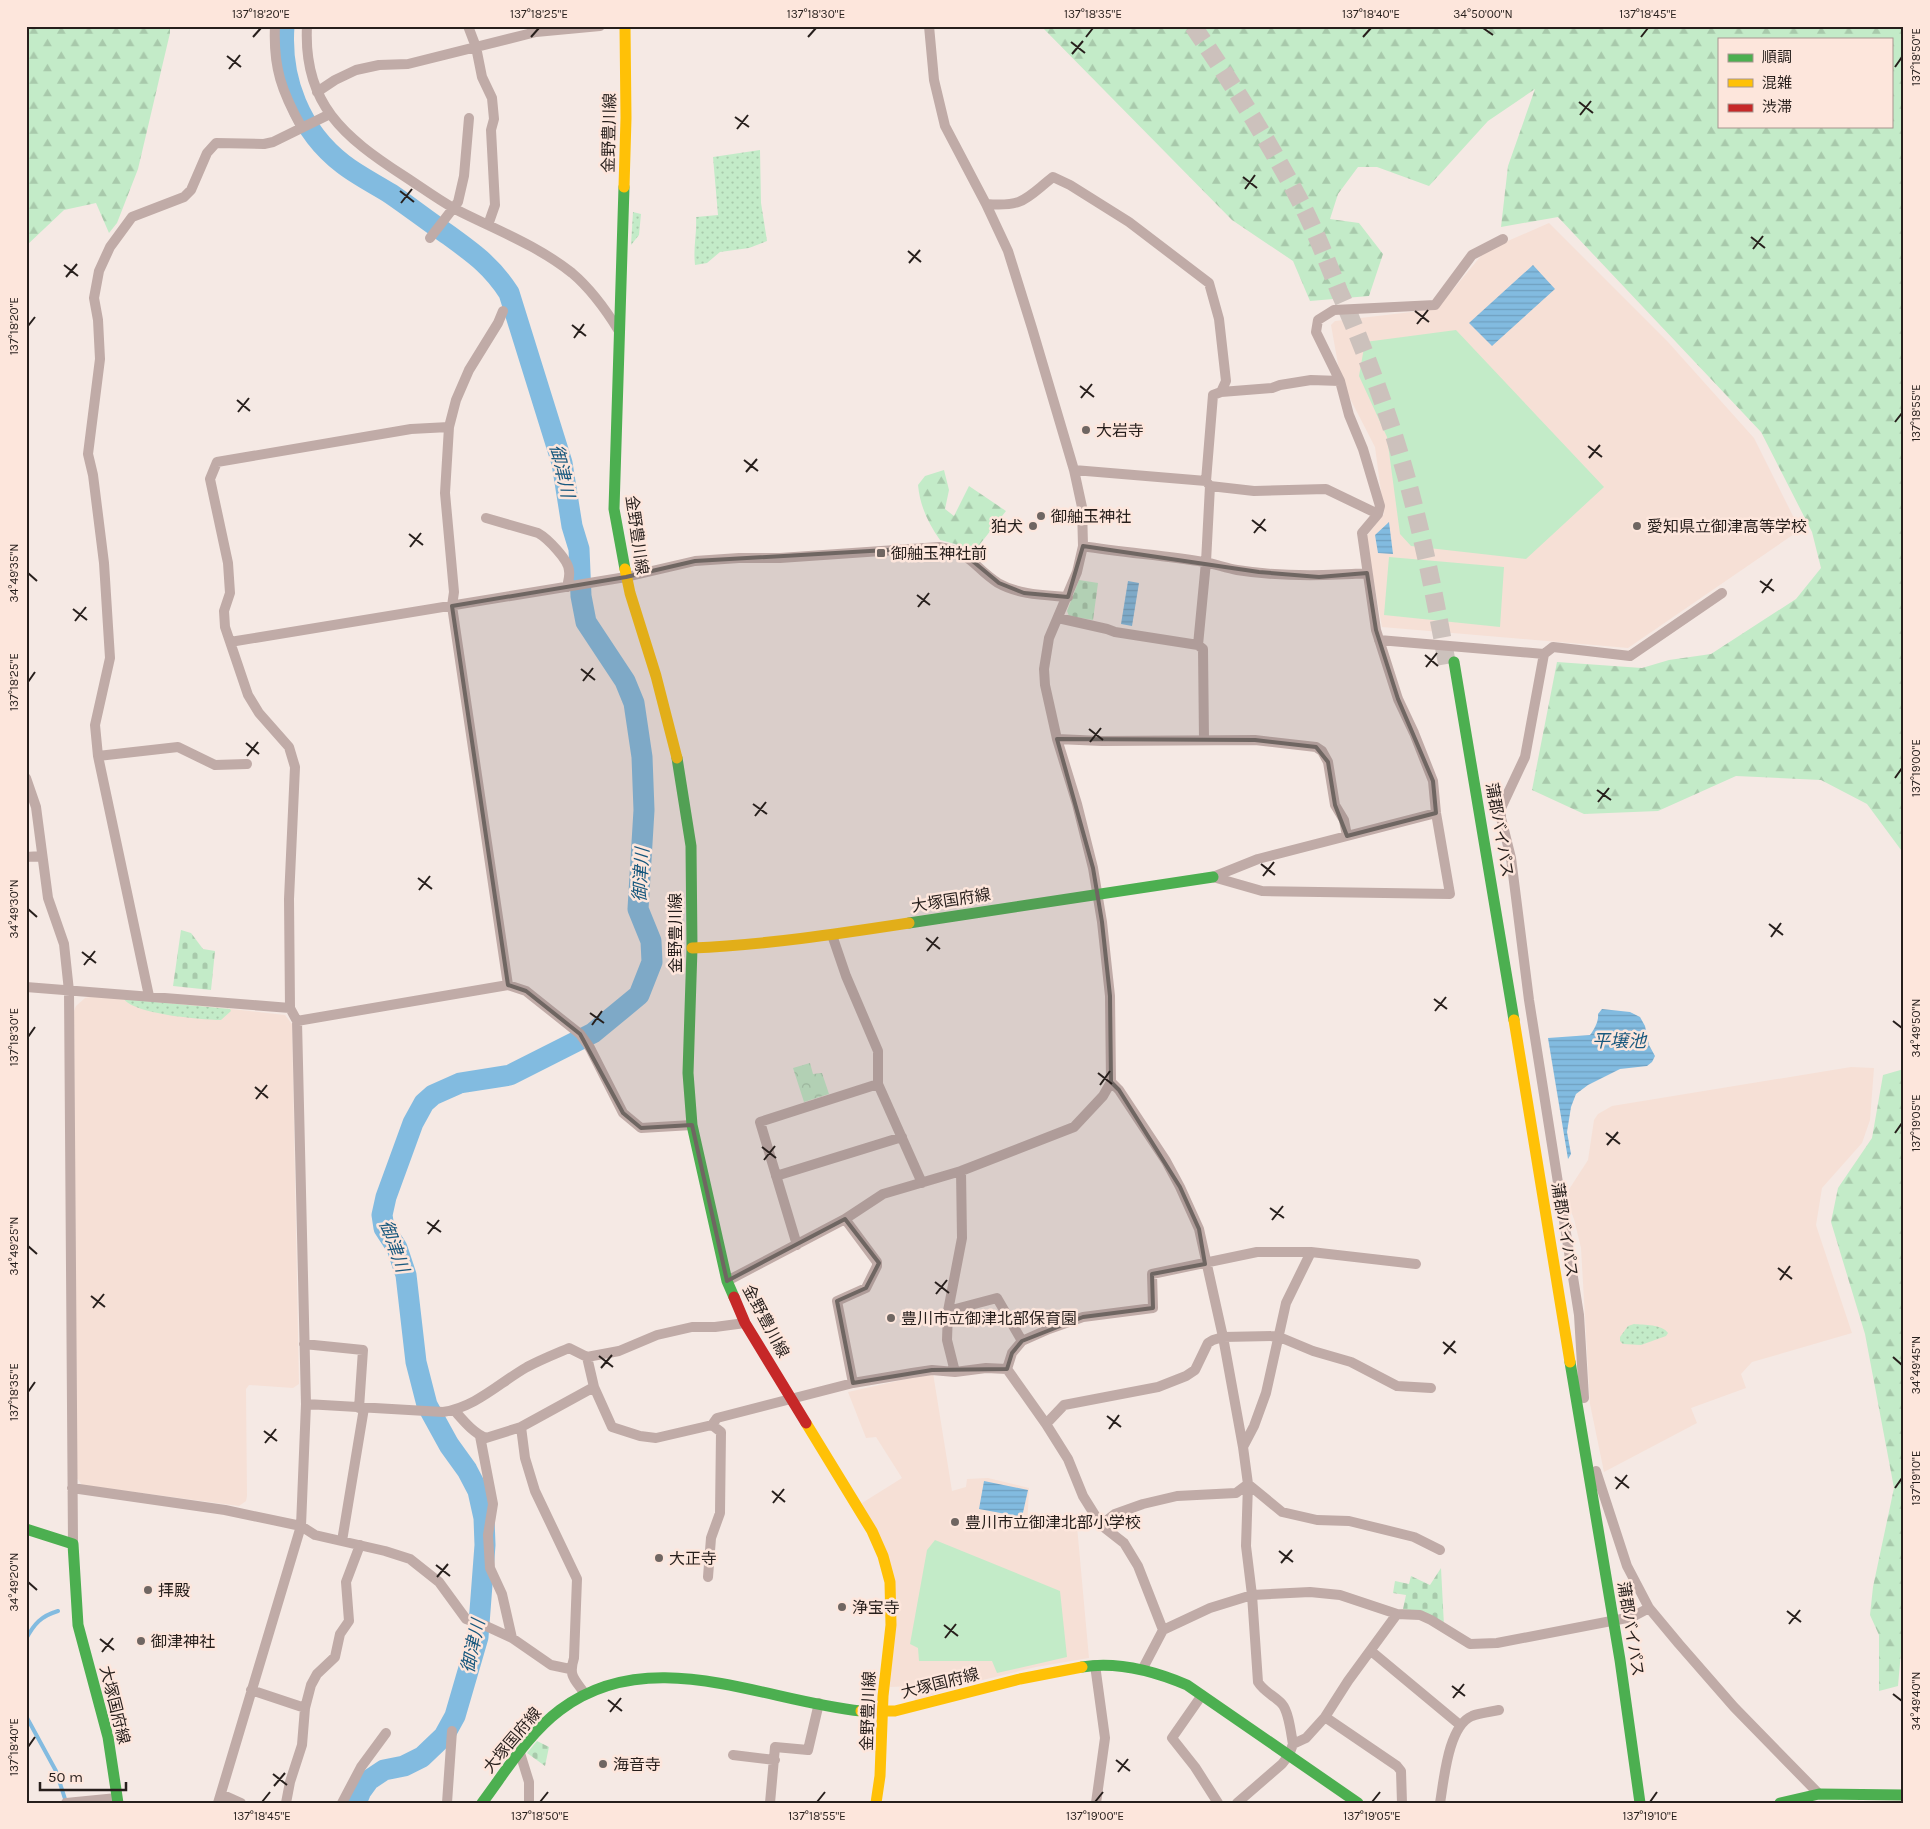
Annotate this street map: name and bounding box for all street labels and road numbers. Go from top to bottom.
street label: 金野豊川線 [599,93,619,173]
street label: 金野豊川線 [622,494,652,576]
street label: 蒲郡バイパス [1482,781,1518,879]
street label: 大塚国府線 [910,884,992,916]
street label: 金野豊川線 [666,893,685,973]
street label: 蒲郡バイパス [1548,1181,1582,1279]
street label: 金野豊川線 [739,1281,793,1361]
street label: 蒲郡バイパス [1614,1580,1648,1678]
street label: 大塚国府線 [96,1664,134,1746]
street label: 大塚国府線 [899,1664,981,1702]
street label: 金野豊川線 [857,1671,879,1751]
street label: 大塚国府線 [479,1703,545,1777]

